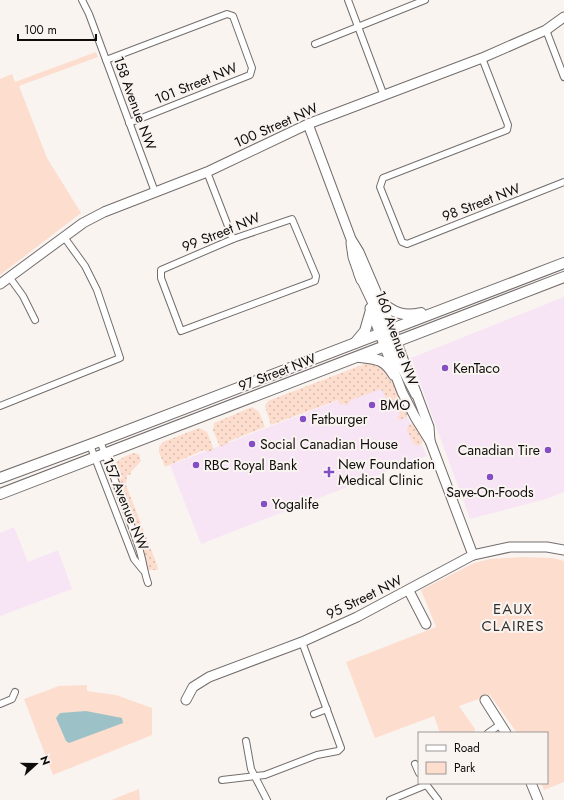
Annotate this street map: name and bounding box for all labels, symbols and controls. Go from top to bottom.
scale bar [18,16,96,42]
text: 100 m [24,21,57,39]
street label: 158 Avenue NW [109,53,161,153]
street label: 101 Street NW [152,57,240,109]
street label: 100 Street NW [231,98,321,152]
street label: 98 Street NW [439,178,523,226]
street label: 99 Street NW [179,207,263,257]
street label: 160 Avenue NW [371,288,423,388]
street label: 97 Street NW [235,348,319,396]
place label: KenTaco [453,358,500,378]
marker: KenTaco [440,363,450,373]
place label: BMO [380,395,410,415]
marker: BMO [367,400,377,410]
place label: Fatburger [311,409,368,429]
marker: Fatburger [298,414,308,424]
place label: Social Canadian House [260,434,398,454]
marker: Social Canadian House [247,439,257,449]
place label: Canadian Tire [458,440,540,460]
marker: Canadian Tire [543,445,553,455]
place label: New Foundation Medical Clinic [338,454,435,490]
street label: 157 Avenue NW [98,455,154,553]
place label: RBC Royal Bank [204,455,298,475]
marker: RBC Royal Bank [191,460,201,470]
marker: New Foundation Medical Clinic [323,466,335,478]
marker: Save-On-Foods [485,472,495,482]
place label: Save-On-Foods [446,482,534,502]
place label: Yogalife [272,494,319,514]
marker: Yogalife [259,499,269,509]
street label: 95 Street NW [323,570,406,624]
district label: EAUX CLAIRES [482,598,544,637]
legend [418,732,548,784]
text: Road [454,739,480,757]
north arrow [16,744,56,784]
text: N [36,753,54,767]
text: Park [454,759,476,777]

